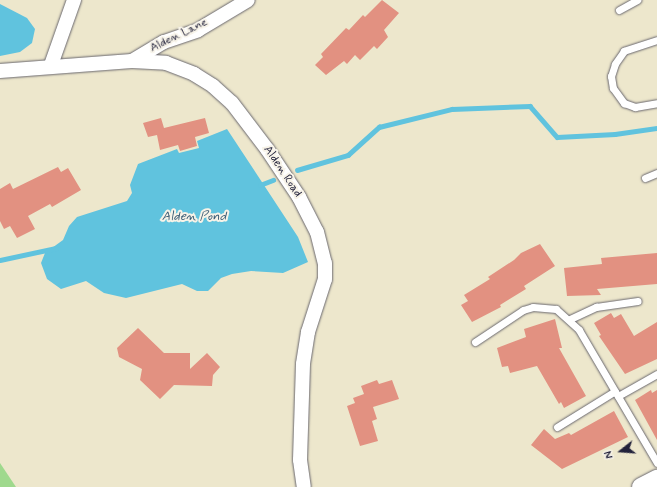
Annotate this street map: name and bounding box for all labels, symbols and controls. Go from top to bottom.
street label: Alden Lane [149,16,209,56]
street label: Alden Road [260,144,304,200]
water label: Alden Pond [162,209,226,225]
north arrow [601,431,641,471]
text: N [602,449,617,460]

